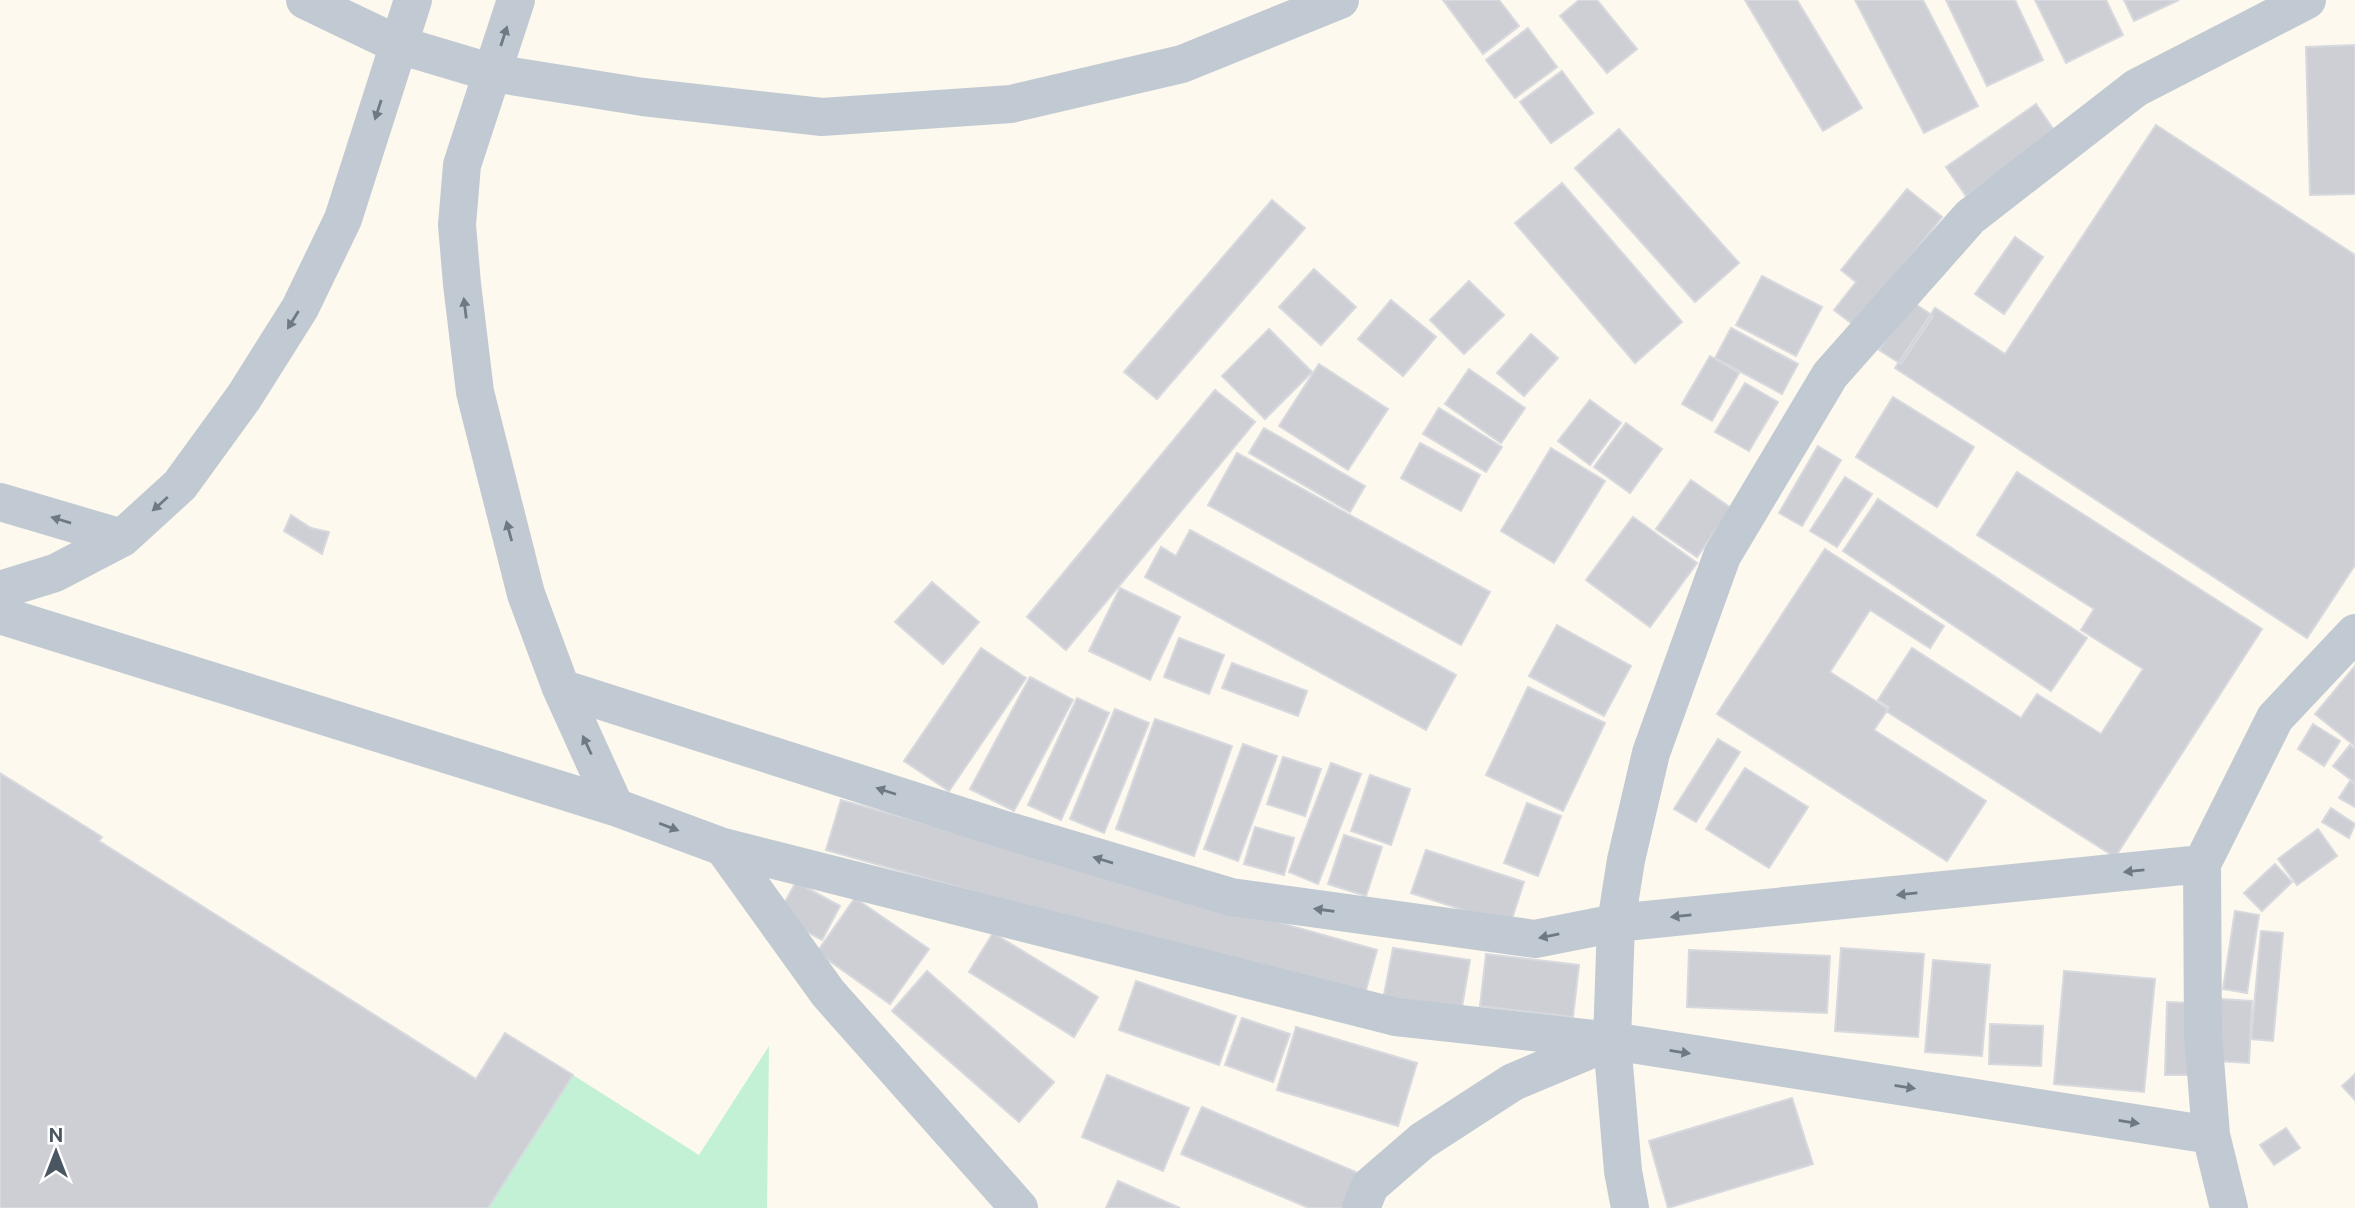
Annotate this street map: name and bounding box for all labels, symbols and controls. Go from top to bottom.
one-way arrow [500,26,510,47]
one-way arrow [372,99,383,120]
one-way arrow [459,297,470,319]
one-way arrow [286,310,299,329]
one-way arrow [152,495,169,511]
one-way arrow [50,514,71,524]
one-way arrow [503,520,514,542]
one-way arrow [581,735,592,755]
one-way arrow [876,785,897,796]
one-way arrow [658,822,679,833]
one-way arrow [1092,854,1113,864]
one-way arrow [2123,865,2145,876]
one-way arrow [1896,888,1918,899]
one-way arrow [1313,905,1335,916]
one-way arrow [1670,911,1692,922]
one-way arrow [1538,931,1560,942]
one-way arrow [1669,1047,1691,1058]
one-way arrow [1894,1082,1916,1093]
north arrow [21,1117,91,1187]
one-way arrow [2118,1117,2140,1128]
text: N [49,1124,63,1146]

